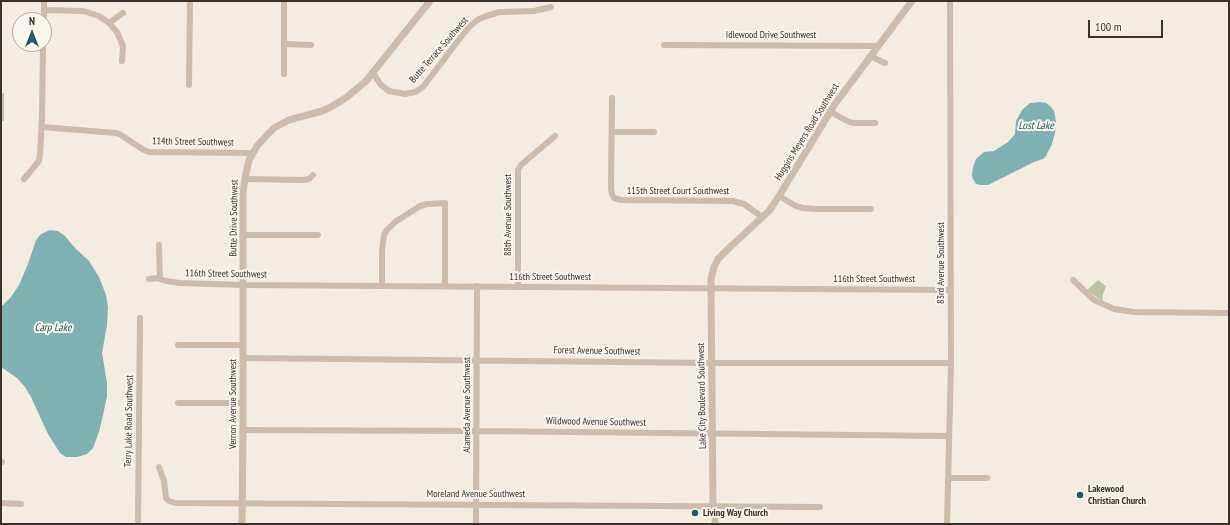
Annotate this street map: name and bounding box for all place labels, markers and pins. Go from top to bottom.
place label: Lakewood Christian Church [1088,483,1146,506]
marker: Lakewood Christian Church [1075,490,1085,500]
place label: Living Way Church [703,507,768,519]
marker: Living Way Church [690,508,700,518]

